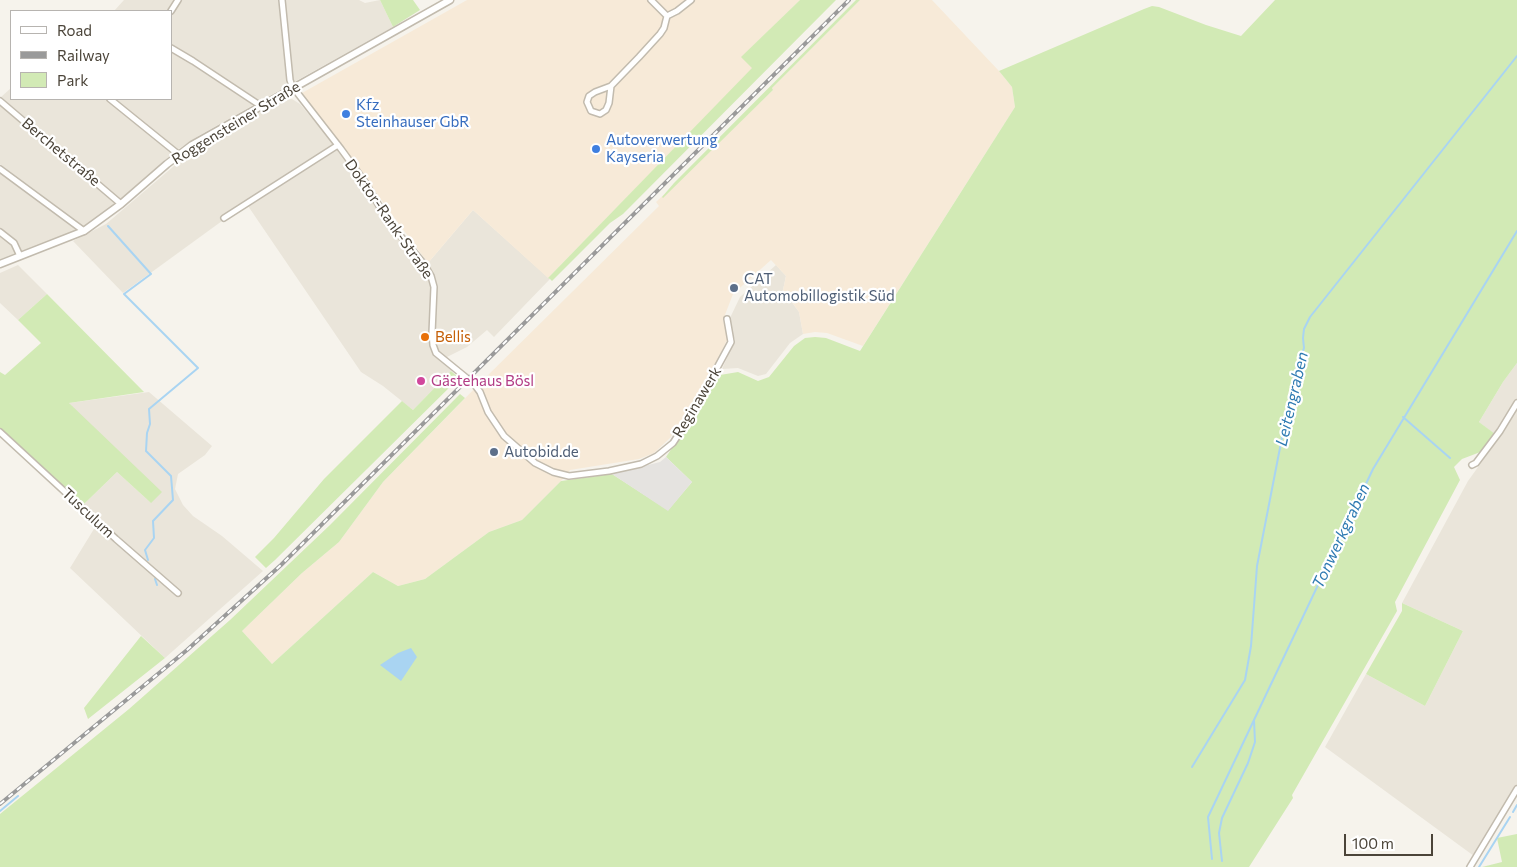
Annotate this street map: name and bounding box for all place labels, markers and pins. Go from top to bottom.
place label: Kfz Steinhauser GbR [356,96,469,131]
marker: Kfz Steinhauser GbR [340,108,352,120]
place label: Autoverwertung Kayseria [606,131,718,166]
marker: Autoverwertung Kayseria [590,143,602,155]
place label: CAT Automobillogistik Süd [744,270,895,305]
marker: CAT Automobillogistik Süd [728,282,740,294]
place label: Bellis [435,328,471,346]
marker: Bellis [419,331,431,343]
place label: Gästehaus Bösl [431,372,534,390]
marker: Gästehaus Bösl [415,375,427,387]
place label: Autobid.de [504,443,579,461]
marker: Autobid.de [488,446,500,458]

